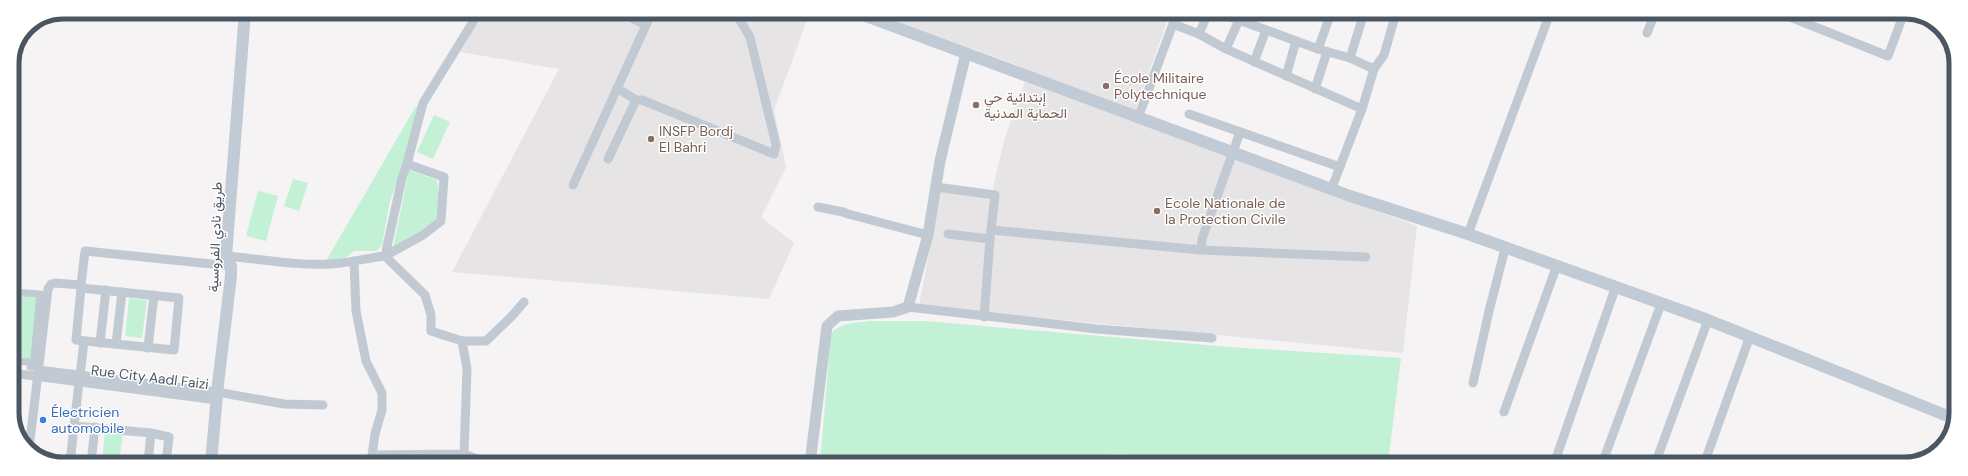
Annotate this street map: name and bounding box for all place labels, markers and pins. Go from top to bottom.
place label: École Militaire Polytechnique [1114,69,1206,103]
marker: École Militaire Polytechnique [1101,81,1111,91]
place label: إبتدائية حي الحماية المدنية [984,88,1067,122]
marker: إبتدائية حي الحماية المدنية [971,100,981,110]
place label: INSFP Bordj El Bahri [659,122,733,156]
marker: INSFP Bordj El Bahri [646,134,656,144]
place label: Ecole Nationale de la Protection Civile [1165,194,1286,228]
marker: Ecole Nationale de la Protection Civile [1152,206,1162,216]
place label: Électricien automobile [51,403,124,437]
marker: Électricien automobile [38,415,48,425]

